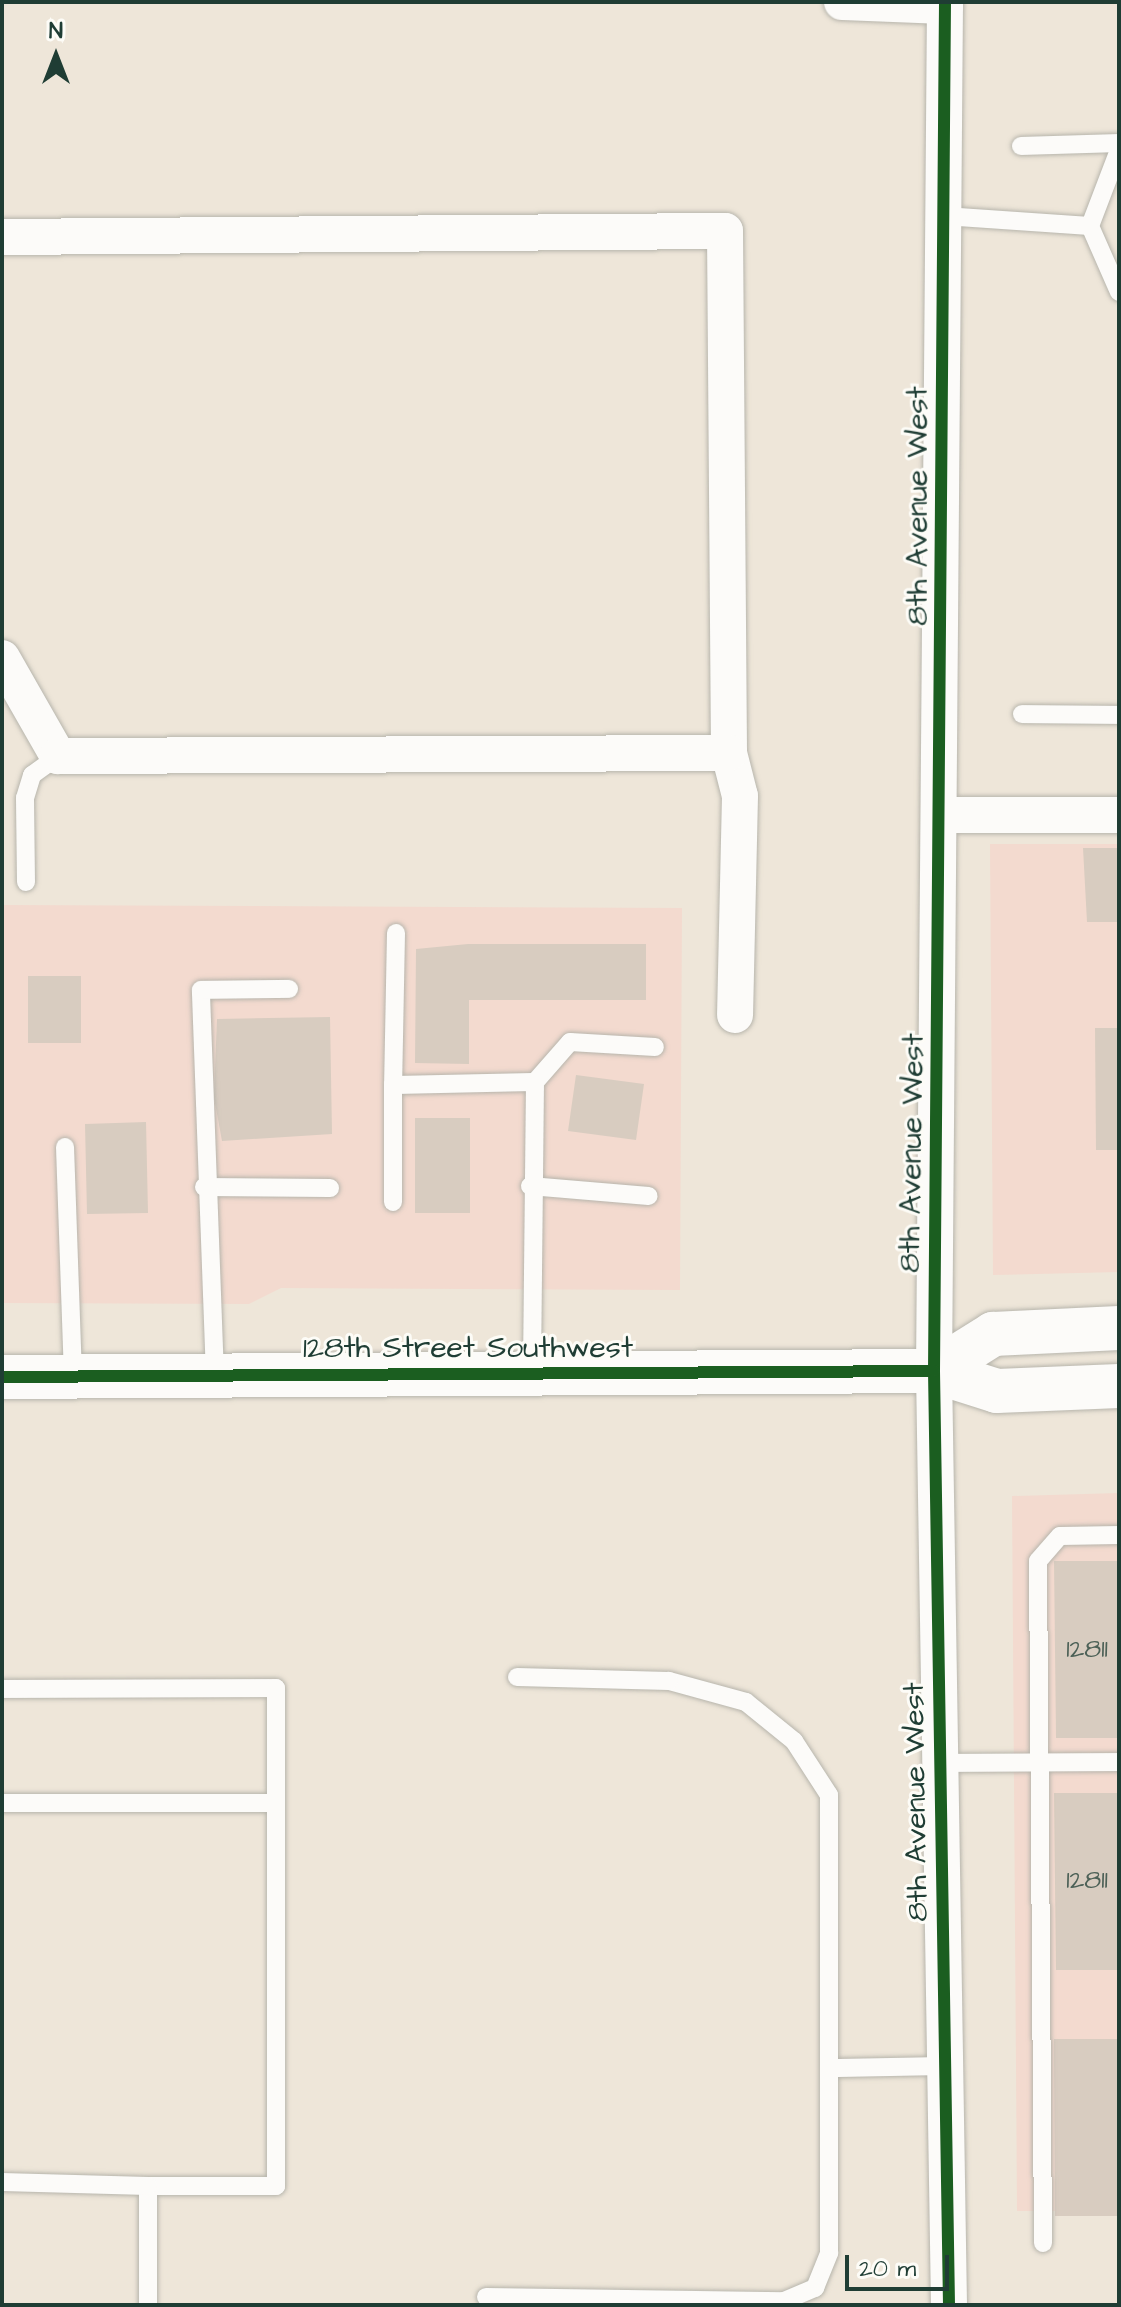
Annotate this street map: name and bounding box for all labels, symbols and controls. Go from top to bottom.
north arrow [16,16,96,96]
text: N [49,16,63,47]
street label: 8th Avenue West [900,386,936,626]
street label: 8th Avenue West [892,1033,932,1273]
street label: 128th Street Southwest [303,1330,633,1366]
house number: 12811 [1066,1634,1108,1666]
street label: 8th Avenue West [896,1682,936,1922]
house number: 12811 [1066,1865,1108,1897]
scale bar [849,2239,953,2289]
text: 20 m [859,2252,916,2286]

